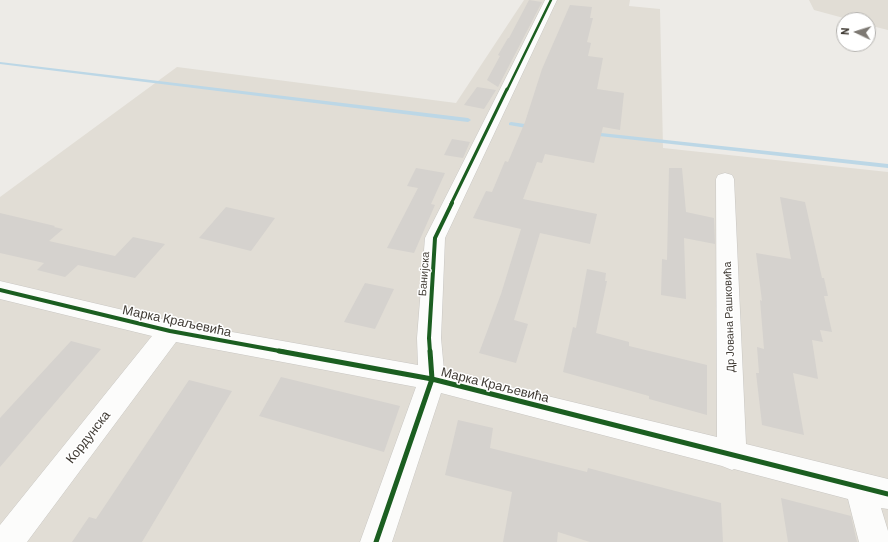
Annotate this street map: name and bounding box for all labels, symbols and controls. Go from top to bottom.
north arrow [836,12,876,52]
text: N [838,27,851,35]
street label: Банијска [416,251,432,297]
street label: Др Јована Рашковића [720,261,738,373]
street label: Марка Краљевића [121,302,233,340]
street label: Марка Краљевића [439,364,551,406]
street label: Кордунска [63,407,113,467]

